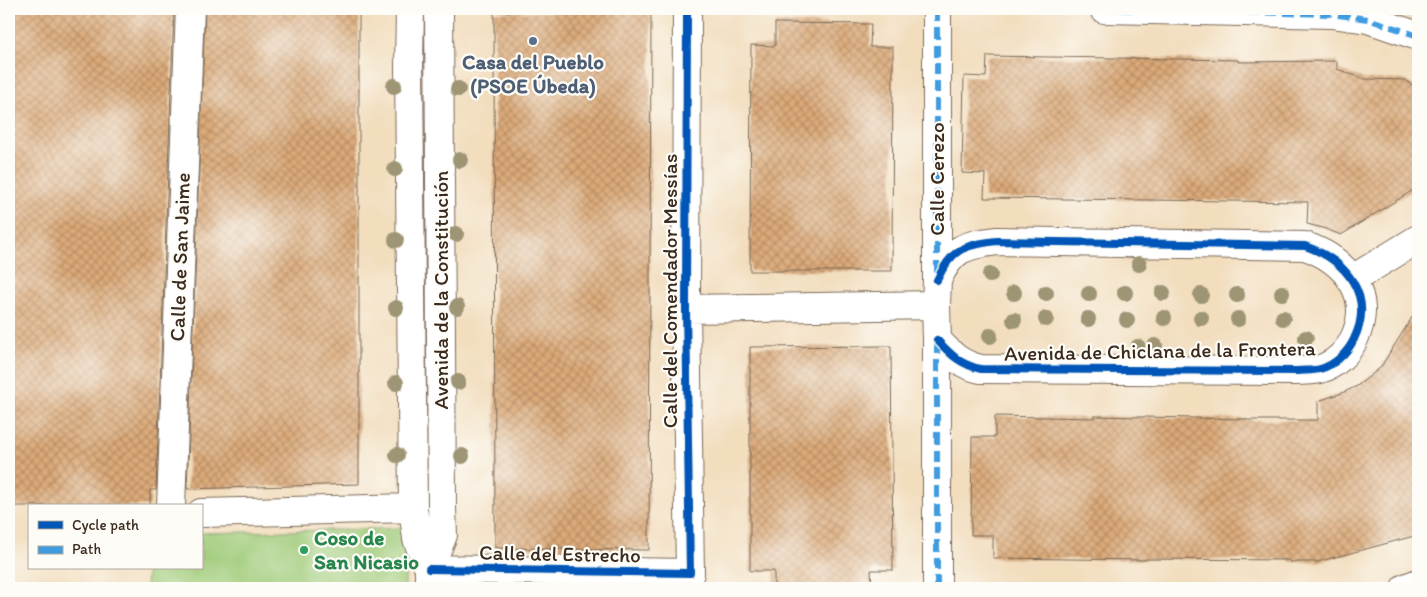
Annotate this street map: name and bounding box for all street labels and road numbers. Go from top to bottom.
street label: Calle Cerezo [924,122,949,236]
street label: Calle del Comendador Messías [657,154,682,428]
street label: Avenida de la Constitución [428,171,453,409]
street label: Calle de San Jaime [164,172,195,342]
street label: Avenida de Chiclana de la Frontera [1004,335,1316,366]
street label: Calle del Estrecho [479,540,641,567]

